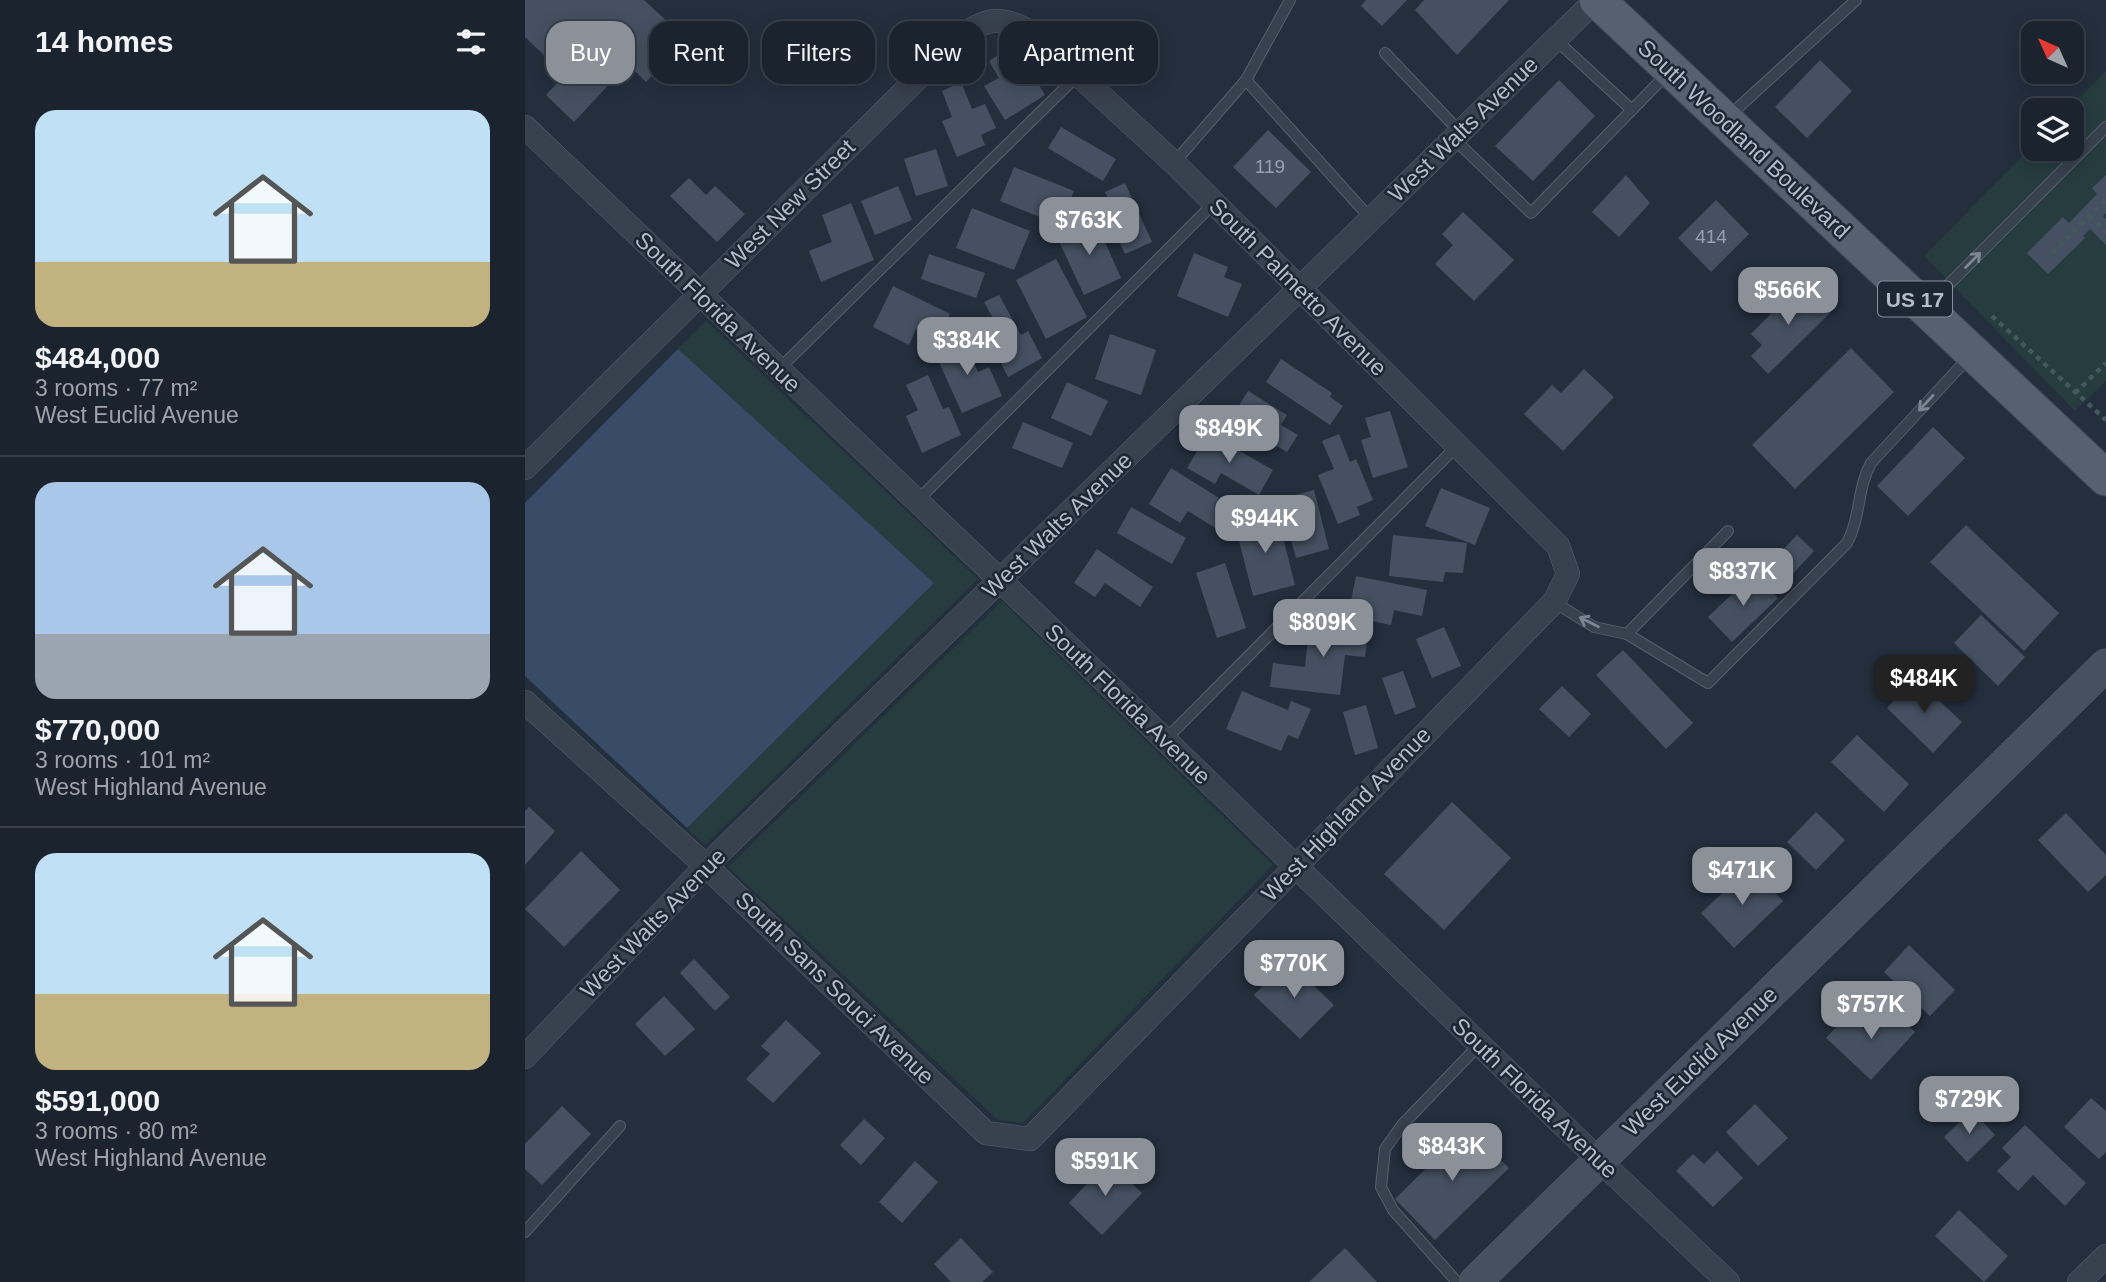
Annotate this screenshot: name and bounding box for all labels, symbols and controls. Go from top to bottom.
chip: Buy [546,21,635,84]
chip: Rent [649,21,748,84]
chip: Filters [762,21,875,84]
chip: New [889,21,985,84]
chip: Apartment [999,21,1158,84]
north arrow [2021,21,2084,84]
map controls [2021,21,2084,161]
icon: filters [452,23,490,61]
text: 14 homes [35,25,173,58]
street label: South Woodland Boulevard [1633,34,1855,244]
street label: West Walts Avenue [1383,51,1543,207]
button: layers [2021,98,2084,161]
street label: West New Street [720,134,860,274]
icon: home [200,156,326,282]
house number: 119 [1255,156,1285,177]
street label: South Palmetto Avenue [1204,193,1392,381]
pin: $763K [1040,198,1138,257]
text: $763K [1055,207,1123,233]
street label: South Florida Avenue [630,226,806,398]
house number: 414 [1695,226,1727,247]
one-way arrow [1964,252,1981,269]
pin: $566K [1739,268,1837,327]
text: $566K [1754,277,1822,303]
road number: US 17 [1878,282,1952,316]
pin: $384K [918,318,1016,377]
text: $384K [933,327,1001,353]
text: $484,000 [35,341,160,374]
text: 3 rooms · 77 m² [35,375,197,401]
one-way arrow [1918,394,1935,411]
text: West Euclid Avenue [35,402,239,428]
pin: $849K [1180,406,1278,465]
text: $849K [1195,415,1263,441]
street label: West Walts Avenue [977,447,1137,603]
pin: $944K [1216,496,1314,555]
text: $944K [1231,505,1299,531]
icon: home [200,528,326,654]
pin: $837K [1694,548,1792,608]
text: $837K [1709,558,1777,584]
pin: $809K [1274,600,1372,659]
text: $809K [1289,609,1357,635]
one-way arrow [1579,615,1600,629]
street label: South Florida Avenue [1040,618,1216,790]
pin: $484K [1875,656,1973,715]
text: $484K [1890,665,1958,691]
text: $770,000 [35,713,160,746]
street label: West Highland Avenue [1256,722,1436,906]
text: 3 rooms · 101 m² [35,747,210,773]
text: West Highland Avenue [35,774,267,800]
street label: West Walts Avenue [575,843,731,1003]
pin: $471K [1693,848,1791,907]
text: $471K [1708,857,1776,883]
street label: South Sans Souci Avenue [730,886,940,1090]
icon: home [200,899,326,1025]
pin: $770K [1245,940,1343,1000]
text: $770K [1260,950,1328,976]
street label: West Euclid Avenue [1618,981,1782,1141]
pin: $757K [1822,982,1920,1041]
text: $757K [1837,991,1905,1017]
street label: South Florida Avenue [1447,1012,1623,1184]
pin: $729K [1920,1076,2018,1136]
text: $591,000 [35,1084,160,1117]
text: $729K [1935,1086,2003,1112]
text: 3 rooms · 80 m² [35,1118,197,1144]
pin: $843K [1403,1124,1501,1183]
text: $843K [1418,1133,1486,1159]
pin: $591K [1056,1138,1154,1198]
text: West Highland Avenue [35,1145,267,1171]
text: $591K [1071,1148,1139,1174]

